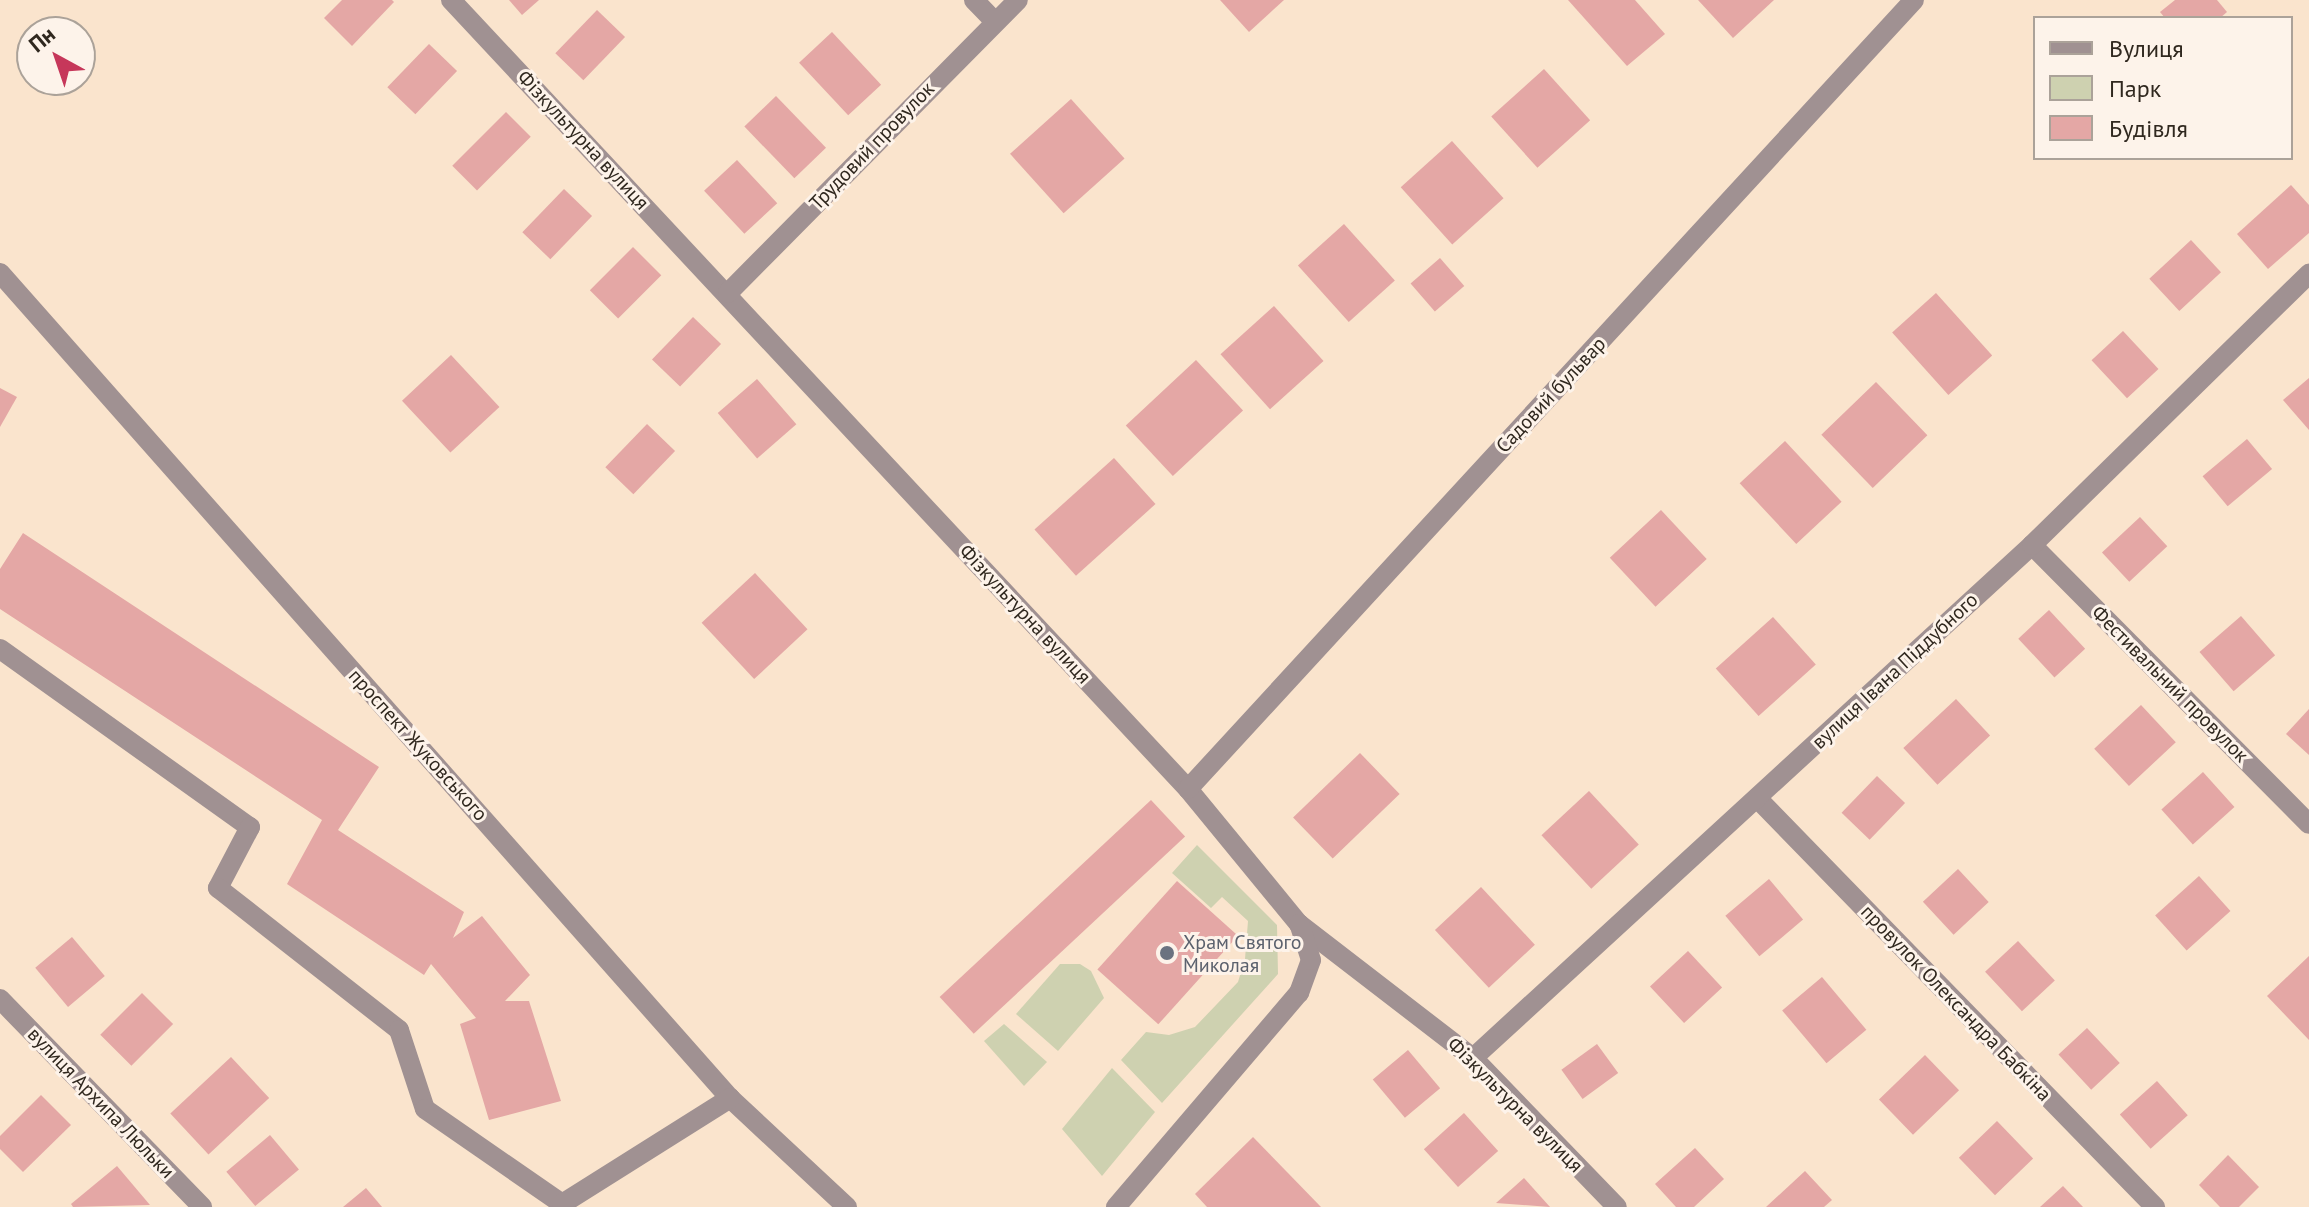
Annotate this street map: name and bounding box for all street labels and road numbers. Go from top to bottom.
street label: Фізкультурна вулиця [512,65,654,215]
street label: Трудовий провулок [805,77,939,215]
street label: Садовий бульвар [1491,332,1611,458]
street label: Фізкультурна вулиця [954,539,1096,689]
street label: вулиця Івана Піддубного [1807,588,1983,754]
street label: Фестивальний провулок [2087,601,2253,767]
street label: проспект Жуковського [343,664,493,826]
street label: провулок Олександра Бабкіна [1856,900,2056,1106]
street label: вулиця Архипа Люльки [22,1022,180,1184]
street label: Фізкультурна вулиця [1442,1032,1588,1178]

